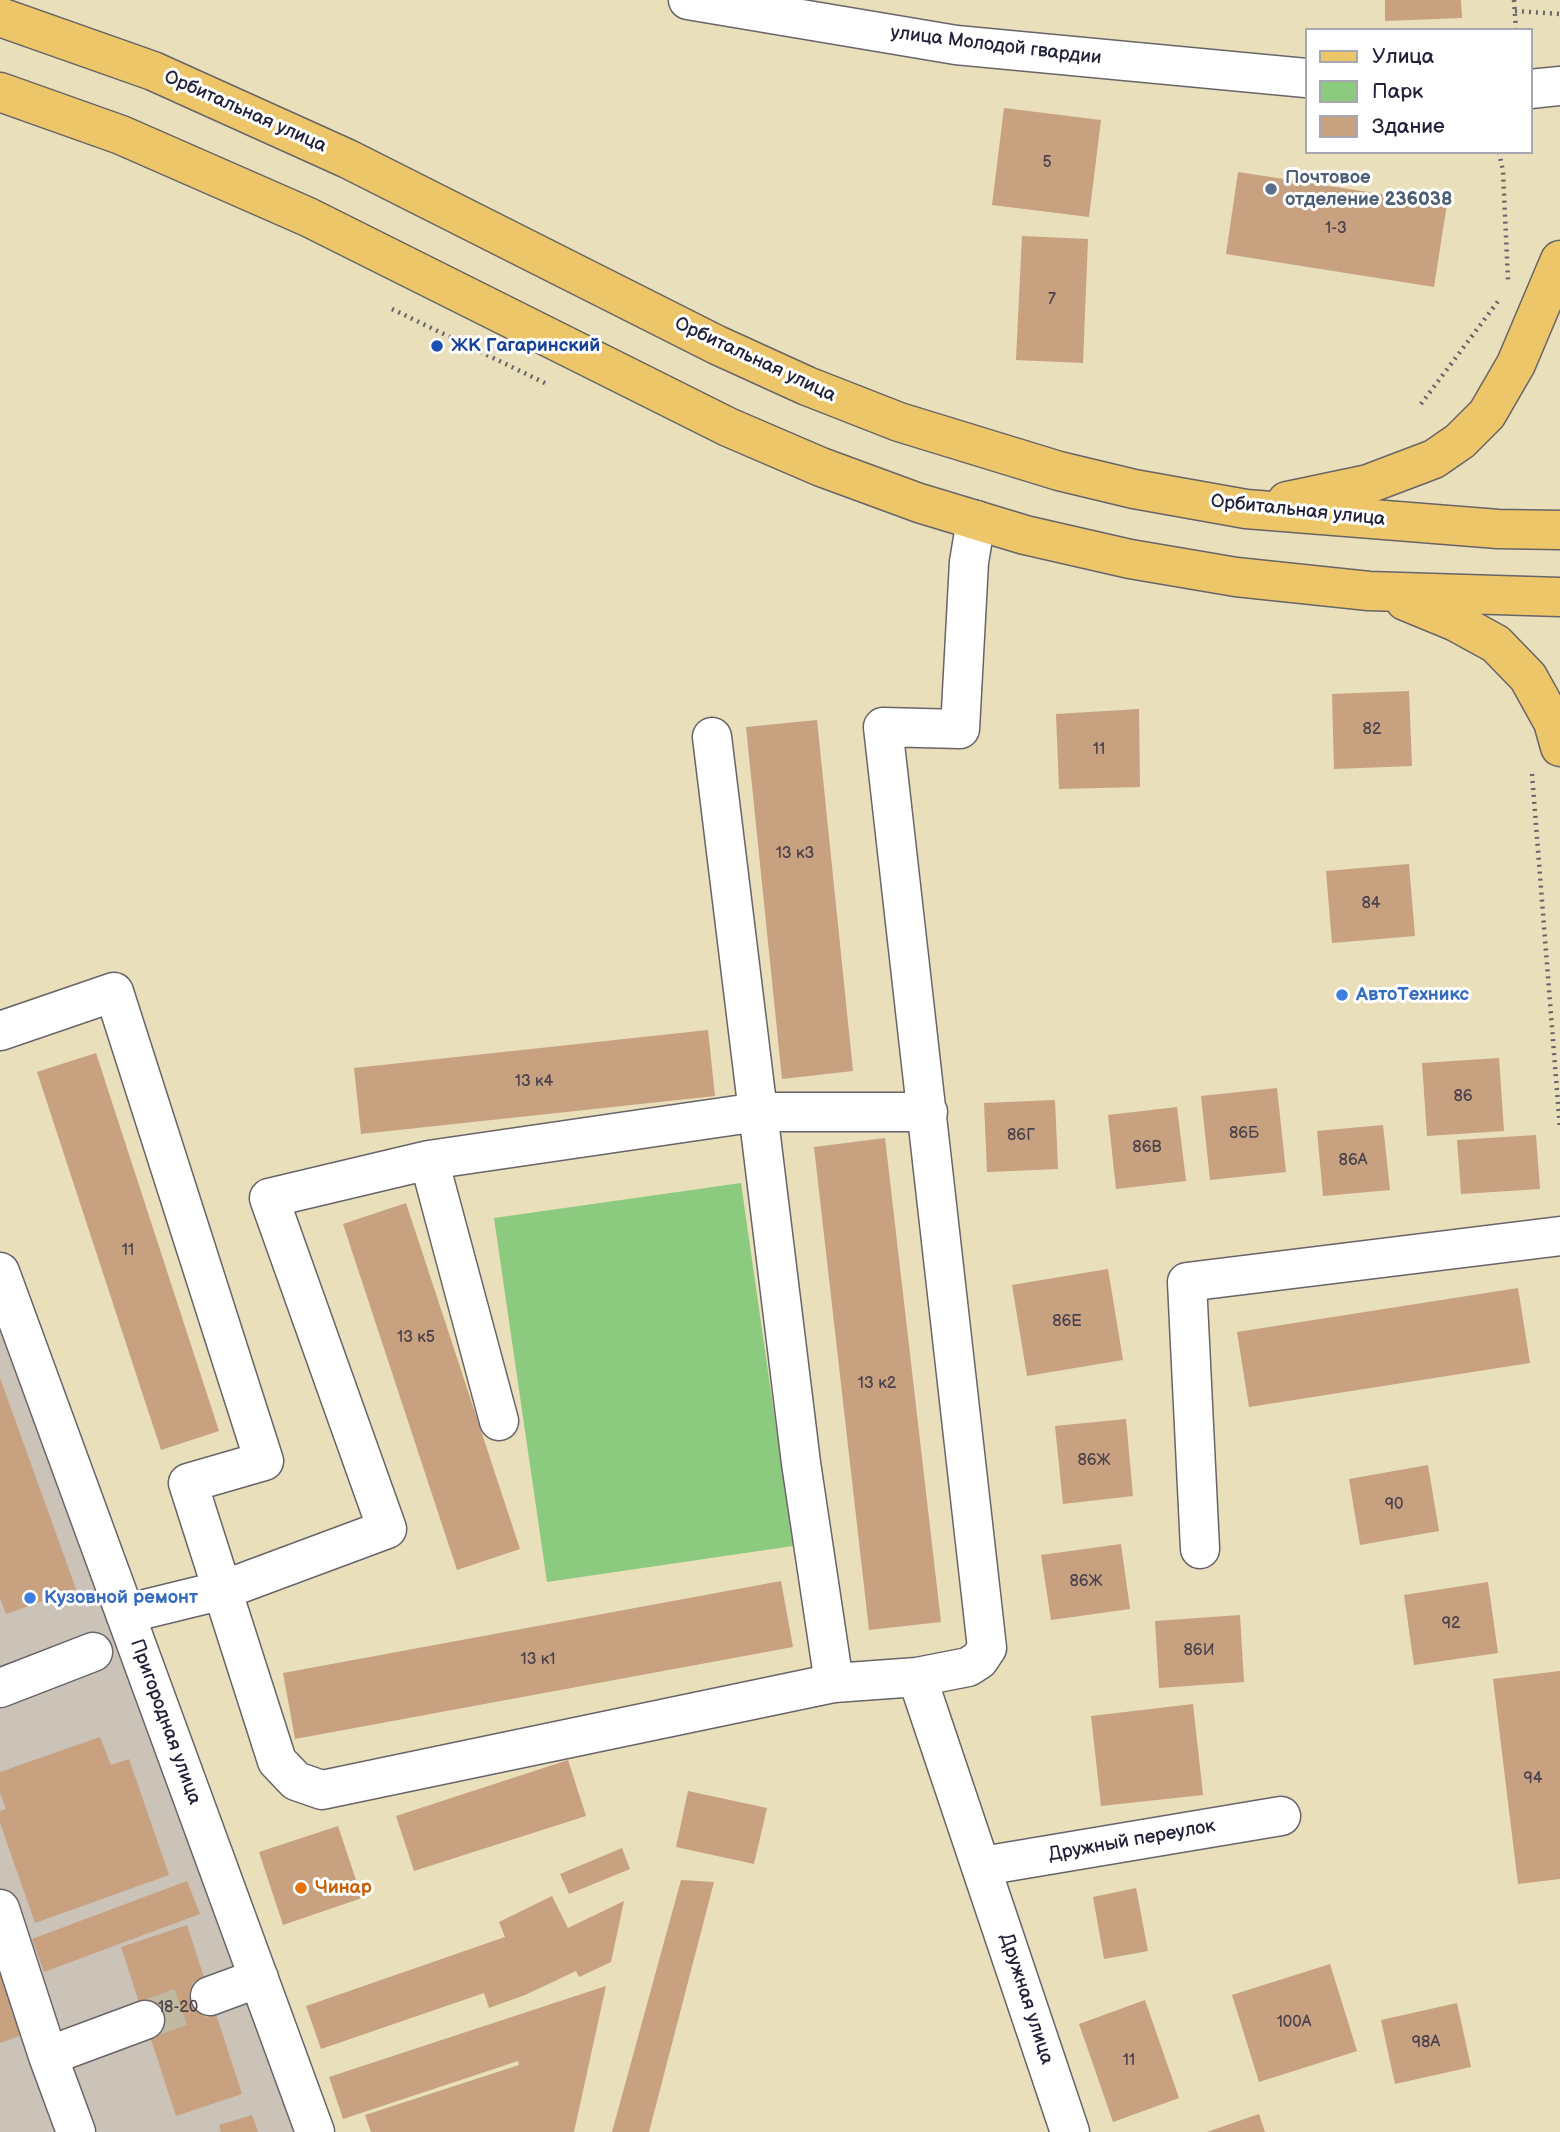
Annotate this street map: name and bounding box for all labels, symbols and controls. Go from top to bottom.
street label: улица Молодой гвардии [889,22,1103,70]
legend [1304,28,1532,154]
text: Улица [1372,44,1434,69]
street label: Орбитальная улица [160,66,330,158]
text: Парк [1372,79,1423,104]
text: Здание [1372,114,1445,139]
house number: 5 [1042,153,1052,173]
place label: Почтовое отделение 236038 [1285,167,1452,211]
marker: Почтовое отделение 236038 [1263,181,1279,197]
house number: 1-3 [1325,219,1347,239]
house number: 7 [1048,290,1056,310]
street label: Орбитальная улица [671,313,839,407]
place label: ЖК Гагаринский [451,335,600,357]
marker: ЖК Гагаринский [429,338,445,354]
street label: Орбитальная улица [1210,490,1386,532]
house number: 82 [1363,720,1381,740]
house number: 11 [1093,740,1105,760]
house number: 13 к3 [776,844,814,864]
house number: 84 [1361,894,1381,914]
place label: АвтоТехникс [1356,984,1469,1006]
marker: АвтоТехникс [1334,987,1350,1003]
house number: 13 к4 [515,1072,553,1092]
house number: 86 [1453,1087,1473,1107]
house number: 86Б [1229,1124,1259,1144]
house number: 86Г [1007,1126,1035,1146]
house number: 86В [1132,1138,1162,1158]
house number: 86А [1339,1151,1367,1171]
house number: 11 [122,1241,134,1261]
house number: 86Е [1052,1312,1082,1332]
house number: 13 к5 [397,1328,435,1348]
house number: 13 к2 [858,1374,896,1394]
house number: 86Ж [1077,1451,1111,1471]
house number: 90 [1385,1495,1403,1515]
house number: 86Ж [1069,1572,1103,1592]
place label: Кузовной ремонт [44,1587,198,1609]
marker: Кузовной ремонт [22,1590,38,1606]
house number: 92 [1442,1614,1460,1634]
street label: Пригородная улица [124,1636,206,1808]
house number: 86И [1184,1641,1214,1661]
house number: 13 к1 [520,1650,556,1670]
house number: 94 [1523,1769,1543,1789]
street label: Дружный переулок [1047,1815,1217,1867]
place label: Чинар [315,1877,372,1899]
marker: Чинар [293,1880,309,1896]
street label: Дружная улица [994,1931,1058,2067]
house number: 18-20 [158,1998,198,2018]
house number: 100А [1277,2013,1311,2033]
house number: 98А [1412,2033,1440,2053]
house number: 11 [1123,2051,1135,2071]

